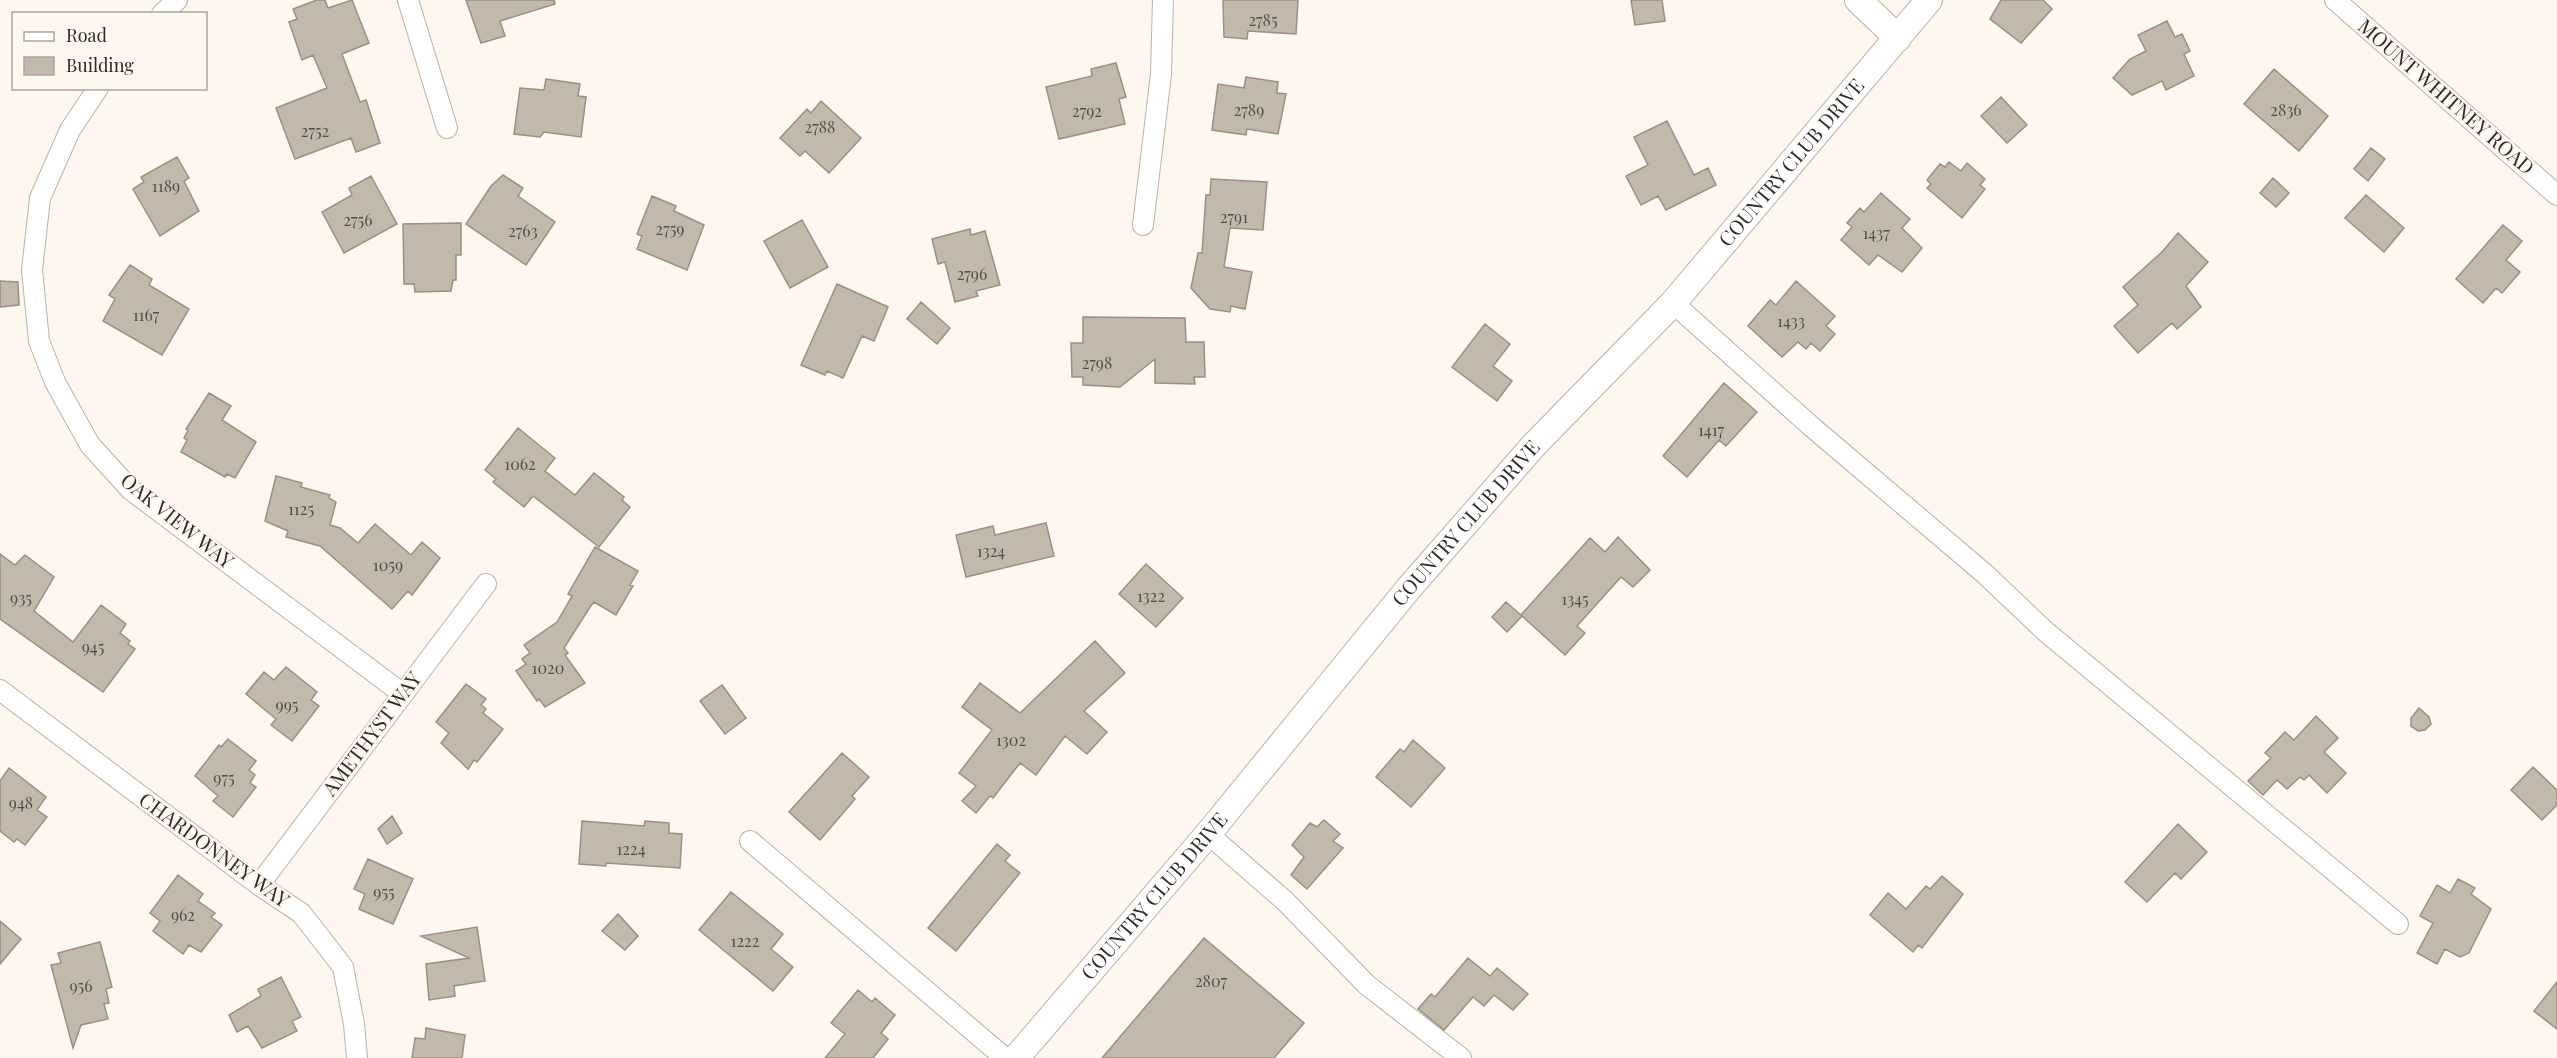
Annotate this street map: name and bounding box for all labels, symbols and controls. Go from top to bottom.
house number: 2785 [1248,9,1278,30]
legend [12,12,207,90]
street label: MOUNT WHITNEY ROAD [2353,12,2541,180]
text: Road [66,23,107,47]
text: Building [66,53,134,77]
street label: COUNTRY CLUB DRIVE [1712,72,1869,252]
house number: 2789 [1234,99,1264,120]
house number: 2836 [2270,99,2302,120]
house number: 2792 [1072,100,1102,121]
house number: 2788 [805,116,835,137]
house number: 2752 [301,120,329,141]
house number: 1189 [152,175,180,196]
house number: 2791 [1220,206,1248,227]
house number: 2756 [343,209,373,230]
house number: 2759 [656,218,684,239]
house number: 2763 [508,220,538,241]
house number: 1437 [1862,222,1890,243]
house number: 2796 [957,263,987,284]
house number: 1167 [133,304,160,325]
house number: 1433 [1777,310,1805,331]
house number: 2798 [1082,352,1112,373]
house number: 1417 [1698,419,1725,440]
street label: COUNTRY CLUB DRIVE [1385,433,1545,611]
house number: 1062 [504,453,536,474]
street label: OAK VIEW WAY [116,466,240,574]
house number: 1125 [288,498,314,519]
house number: 1324 [977,540,1005,561]
house number: 1059 [373,554,403,575]
house number: 1322 [1137,585,1165,606]
house number: 935 [10,587,32,608]
house number: 1345 [1561,588,1589,609]
house number: 945 [82,636,104,657]
house number: 1020 [532,657,564,678]
street label: AMETHYST WAY [315,665,426,801]
house number: 995 [276,694,298,715]
house number: 1302 [996,729,1026,750]
house number: 975 [213,767,235,788]
street label: CHARDONNEY WAY [134,785,296,913]
house number: 948 [9,792,33,813]
street label: COUNTRY CLUB DRIVE [1074,806,1233,985]
house number: 1224 [616,838,646,859]
house number: 955 [373,881,395,902]
house number: 962 [171,904,195,925]
house number: 1222 [731,930,759,951]
house number: 2807 [1195,970,1228,991]
house number: 956 [69,975,93,996]

